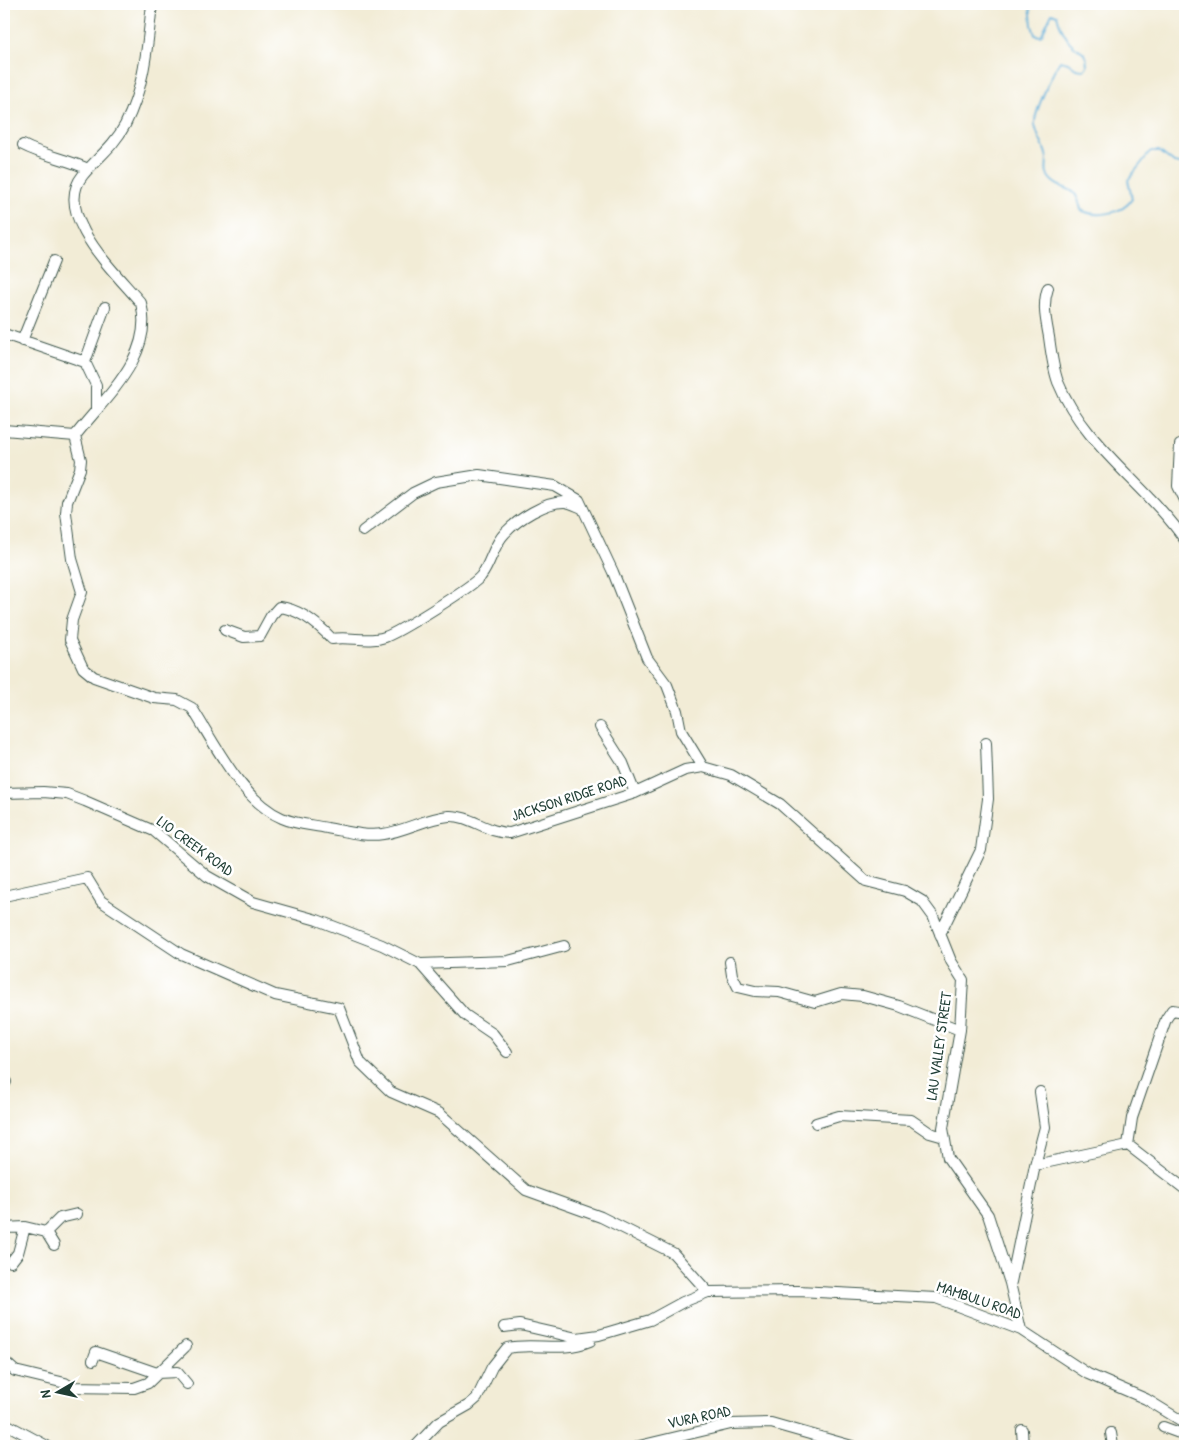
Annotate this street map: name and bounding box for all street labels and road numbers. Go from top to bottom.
street label: JACKSON RIDGE ROAD [509,769,630,826]
street label: LIO CREEK ROAD [153,811,239,881]
street label: LAU VALLEY STREET [921,989,957,1101]
street label: MAMBULU ROAD [934,1275,1025,1324]
street label: VURA ROAD [665,1399,733,1433]

